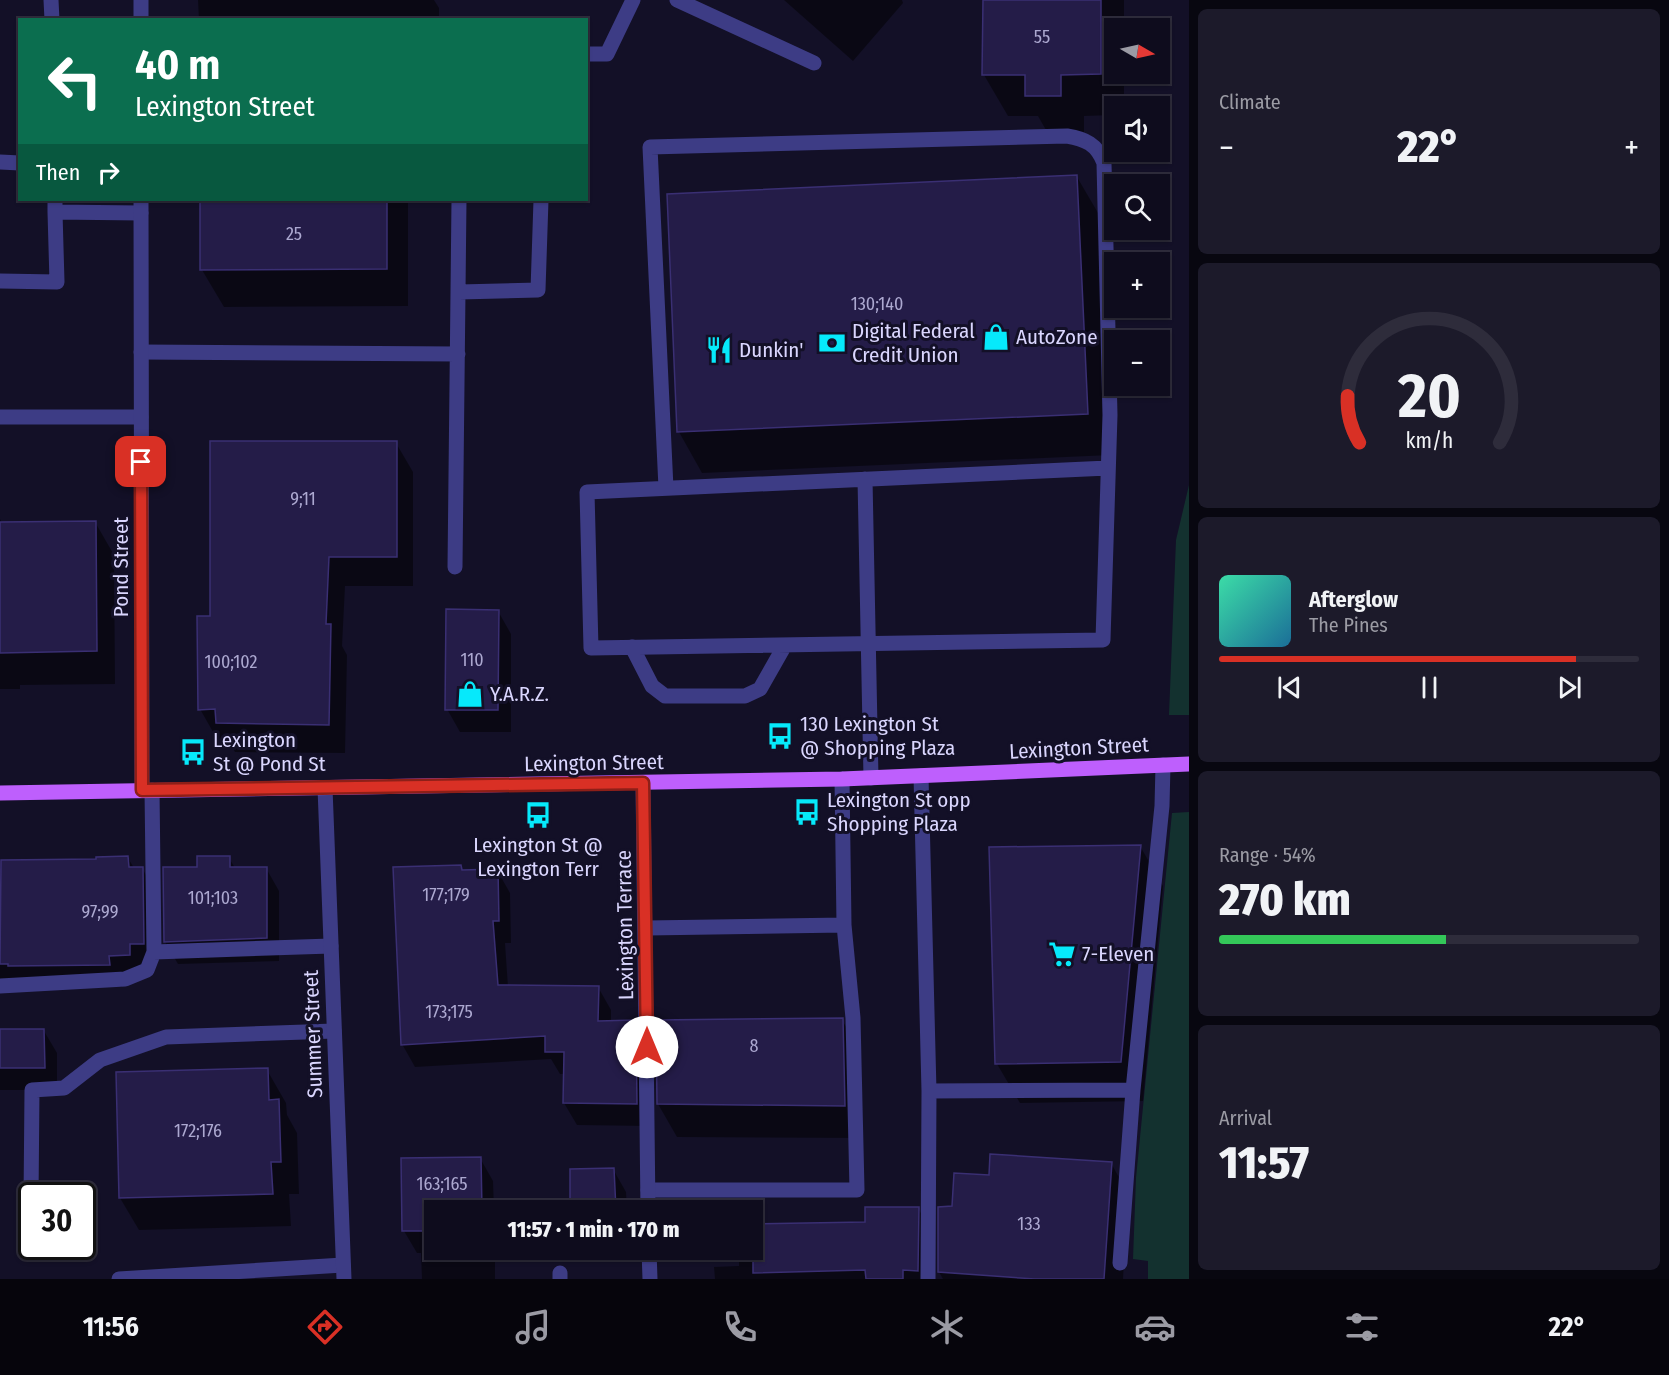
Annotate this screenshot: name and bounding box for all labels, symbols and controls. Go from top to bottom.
north arrow [1104,18,1170,84]
map controls [1104,18,1170,396]
house number: 55 [1034,26,1050,48]
text: 40 m [135,40,220,90]
icon: left [36,42,114,120]
text: Climate [1219,90,1281,114]
text: Lexington Street [135,91,315,123]
button: sound [1104,96,1170,162]
text: 22° [1397,120,1461,174]
text: − [1219,128,1234,168]
text: + [1624,128,1639,168]
icon: right [92,156,125,189]
text: Then [36,159,80,186]
button: search [1104,174,1170,240]
house number: 25 [286,223,302,245]
button: + [1104,252,1170,318]
house number: 130;140 [851,293,903,315]
place label: Digital Federal Credit Union [852,318,975,368]
shop icon: AutoZone [981,322,1011,352]
place label: AutoZone [1016,324,1098,350]
bank icon: Digital Federal Credit Union [817,328,847,358]
button: − [1104,330,1170,396]
restaurant icon: Dunkin' [704,335,734,365]
place label: Dunkin' [739,337,803,363]
text: 20 [1397,359,1460,434]
text: km/h [1405,428,1453,454]
pin [115,436,166,487]
icon: arrive [124,445,157,478]
house number: 9;11 [290,488,316,510]
street label: Pond Street [108,517,134,617]
text: Afterglow [1309,586,1398,613]
text: The Pines [1309,613,1388,637]
house number: 110 [460,649,484,671]
house number: 100;102 [205,651,258,673]
icon: previous [1273,671,1306,704]
icon: pause [1413,671,1446,704]
icon: next [1553,671,1586,704]
shop icon: Y.A.R.Z. [455,679,485,709]
place label: Y.A.R.Z. [490,681,549,707]
place label: 130 Lexington St @ Shopping Plaza [800,711,955,761]
bus stop icon: 130 Lexington St @ Shopping Plaza [765,721,795,751]
place label: Lexington St @ Pond St [213,727,326,777]
street label: Lexington Street [1009,731,1150,765]
bus stop icon: Lexington St @ Pond St [178,737,208,767]
street label: Lexington Street [524,749,664,777]
place label: Lexington St opp Shopping Plaza [827,787,971,837]
bus stop icon: Lexington St opp Shopping Plaza [792,797,822,827]
bus stop icon: Lexington St @ Lexington Terr [523,800,553,830]
place label: Lexington St @ Lexington Terr [473,832,603,882]
text: Range · 54% [1219,843,1316,867]
street label: Lexington Terrace [611,850,639,1000]
text: 270 km [1219,873,1351,927]
house number: 177;179 [422,884,470,906]
house number: 101;103 [188,887,238,909]
house number: 97;99 [81,901,119,923]
supermarket icon: 7-Eleven [1047,939,1077,969]
place label: 7-Eleven [1082,941,1154,967]
street label: Summer Street [298,969,328,1098]
house number: 173;175 [425,1001,473,1023]
position arrow [615,1015,679,1079]
house number: 8 [750,1035,759,1057]
text: Arrival [1219,1106,1272,1130]
house number: 172;176 [174,1120,222,1142]
text: 11:57 [1219,1136,1309,1190]
house number: 163;165 [416,1173,468,1195]
speed limit sign: 30 [18,1182,96,1260]
house number: 133 [1017,1213,1041,1235]
text: 11:57 · 1 min · 170 m [508,1216,679,1243]
icon: directions [304,1306,346,1348]
icon: music [512,1306,554,1348]
icon: phone [719,1306,761,1348]
icon: climate [926,1306,968,1348]
icon: car [1134,1306,1176,1348]
icon: filters [1341,1306,1383,1348]
text: 11:56 [83,1311,139,1343]
text: 22° [1549,1311,1586,1343]

